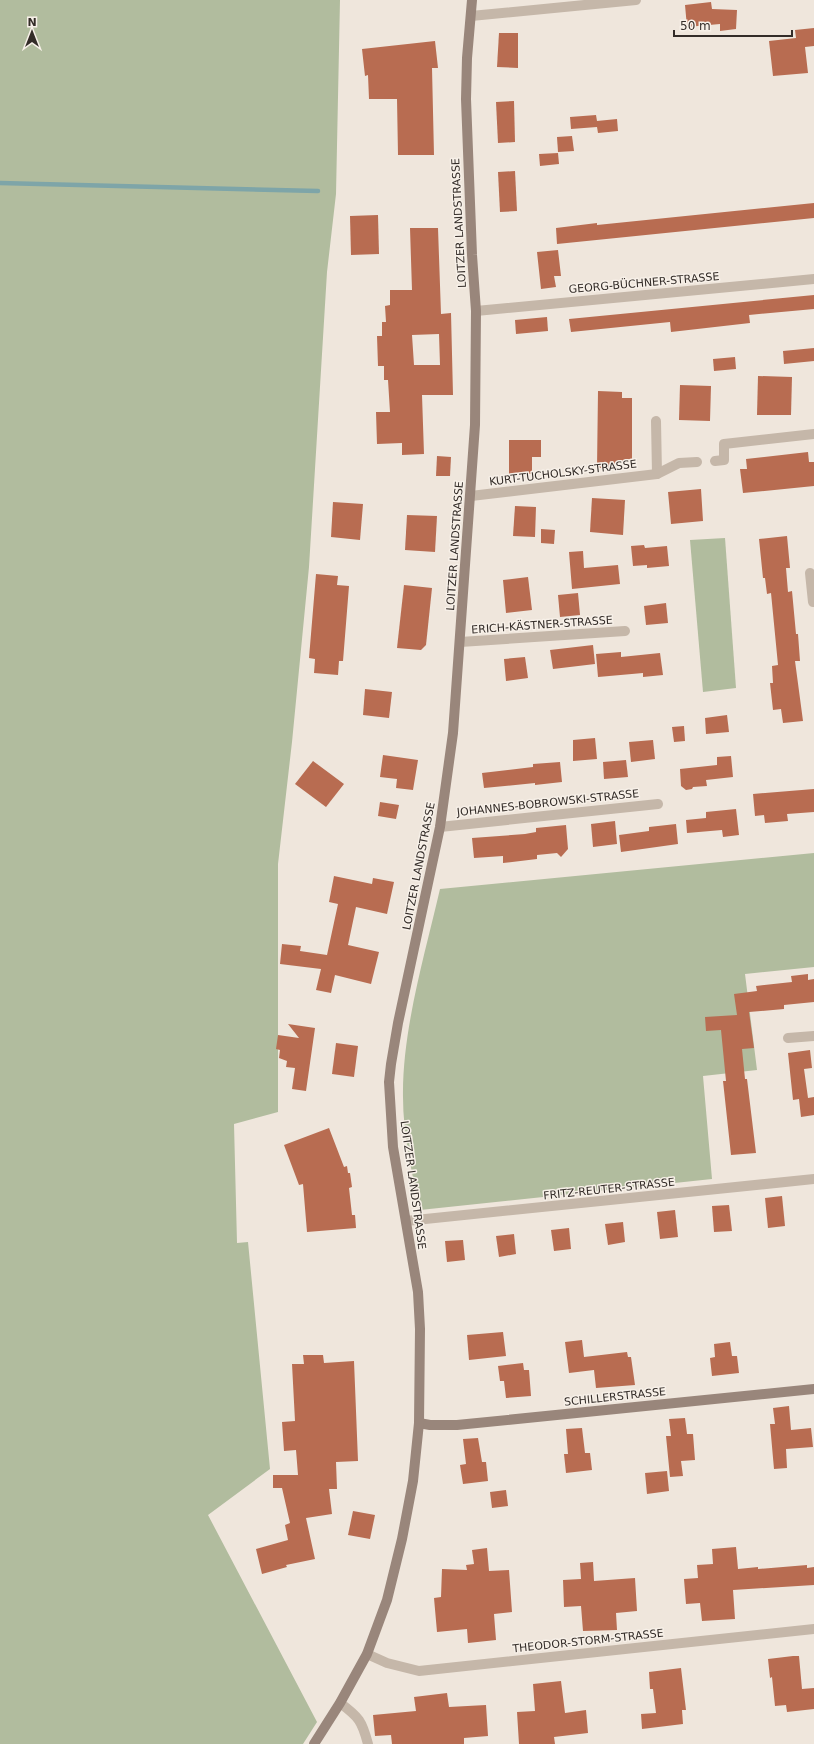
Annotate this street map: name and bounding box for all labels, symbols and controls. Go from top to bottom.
north arrow [12,12,52,52]
scale bar [674,12,792,38]
text: N [27,16,37,29]
text: 50 m [680,19,711,33]
street label: LOITZER LANDSTRASSE [449,158,469,288]
street label: GEORG-BÜCHNER-STRASSE [568,270,720,296]
street label: KURT-TUCHOLSKY-STRASSE [488,457,638,489]
street label: LOITZER LANDSTRASSE [444,481,466,611]
street label: ERICH-KÄSTNER-STRASSE [471,614,613,636]
street label: JOHANNES-BOBROWSKI-STRASSE [455,787,640,819]
street label: LOITZER LANDSTRASSE [400,801,438,931]
street label: LOITZER LANDSTRASSE [398,1120,428,1250]
street label: FRITZ-REUTER-STRASSE [543,1176,675,1202]
street label: SCHILLERSTRASSE [563,1385,667,1409]
street label: THEODOR-STORM-STRASSE [511,1627,664,1655]

